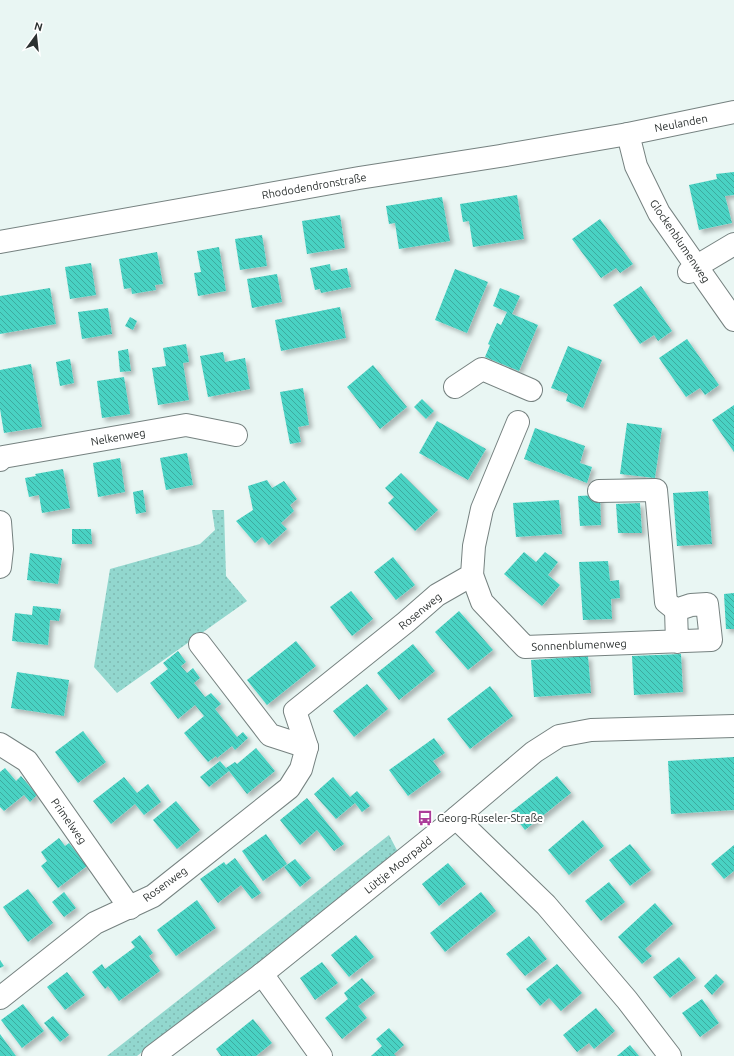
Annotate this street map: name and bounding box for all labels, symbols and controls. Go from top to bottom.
north arrow [16,16,56,56]
text: N [33,19,44,33]
street label: Neulanden [653,112,709,134]
street label: Rhododendronstraße [261,171,367,201]
street label: Glockenblumenweg [648,197,712,285]
street label: Nelkenweg [90,426,146,448]
street label: Rosenweg [396,590,444,632]
street label: Sonnenblumenweg [531,637,627,653]
street label: Primelweg [49,796,89,846]
bus stop icon: Georg-Ruseler-Straße [416,809,434,827]
place label: Georg-Ruseler-Straße [437,812,543,824]
street label: Lüttje Moorpadd [362,834,434,896]
street label: Rosenweg [141,864,189,904]

